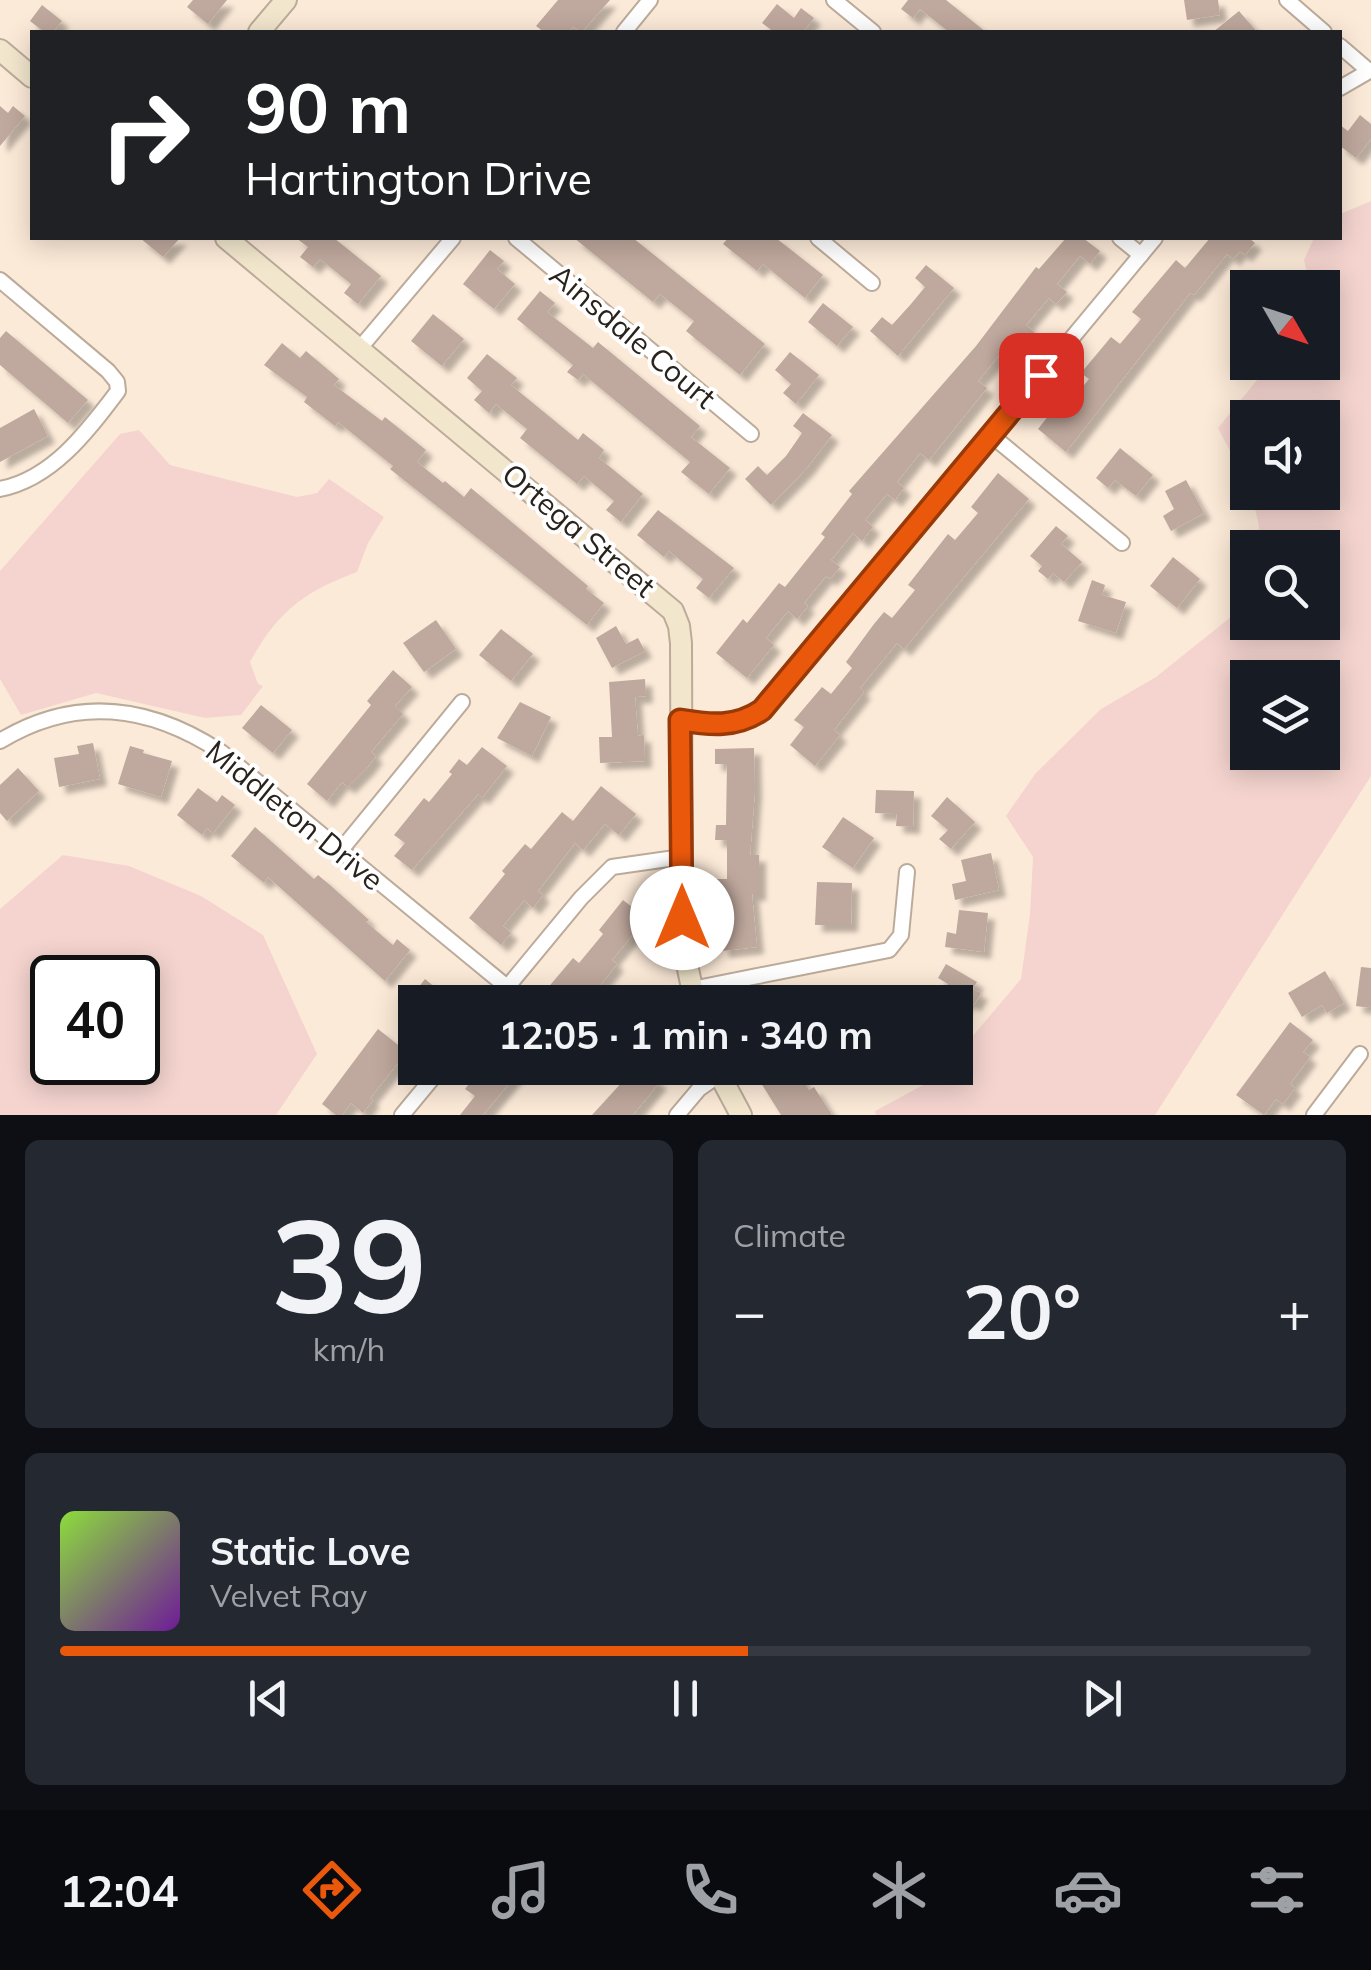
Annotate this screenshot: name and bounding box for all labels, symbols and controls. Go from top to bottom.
text: 90 m [245,63,411,151]
icon: right [80,70,210,200]
text: Hartington Drive [245,150,592,206]
street label: Ainsdale Court [542,256,724,416]
north arrow [1230,270,1340,380]
map controls [1230,270,1340,770]
pin [999,333,1084,418]
icon: arrive [1014,348,1069,403]
button: sound [1230,400,1340,510]
street label: Ortega Street [495,455,663,605]
button: search [1230,530,1340,640]
button: layers [1230,660,1340,770]
street label: Middleton Drive [198,732,392,898]
position arrow [630,866,734,970]
speed limit sign: 40 [30,955,160,1085]
text: 12:05 · 1 min · 340 m [498,1011,873,1059]
text: 39 [271,1182,427,1346]
text: Climate [733,1215,846,1255]
text: 20° [963,1264,1081,1358]
text: − [733,1277,766,1346]
text: + [1278,1277,1311,1346]
text: km/h [313,1329,385,1369]
text: Static Love [210,1527,411,1575]
text: Velvet Ray [210,1575,367,1615]
icon: previous [241,1671,296,1726]
icon: pause [658,1671,713,1726]
icon: next [1075,1671,1130,1726]
icon: directions [297,1855,367,1925]
icon: music [486,1855,556,1925]
icon: phone [675,1855,745,1925]
icon: climate [864,1855,934,1925]
icon: car [1053,1855,1123,1925]
icon: filters [1242,1855,1312,1925]
text: 12:04 [59,1862,179,1918]

